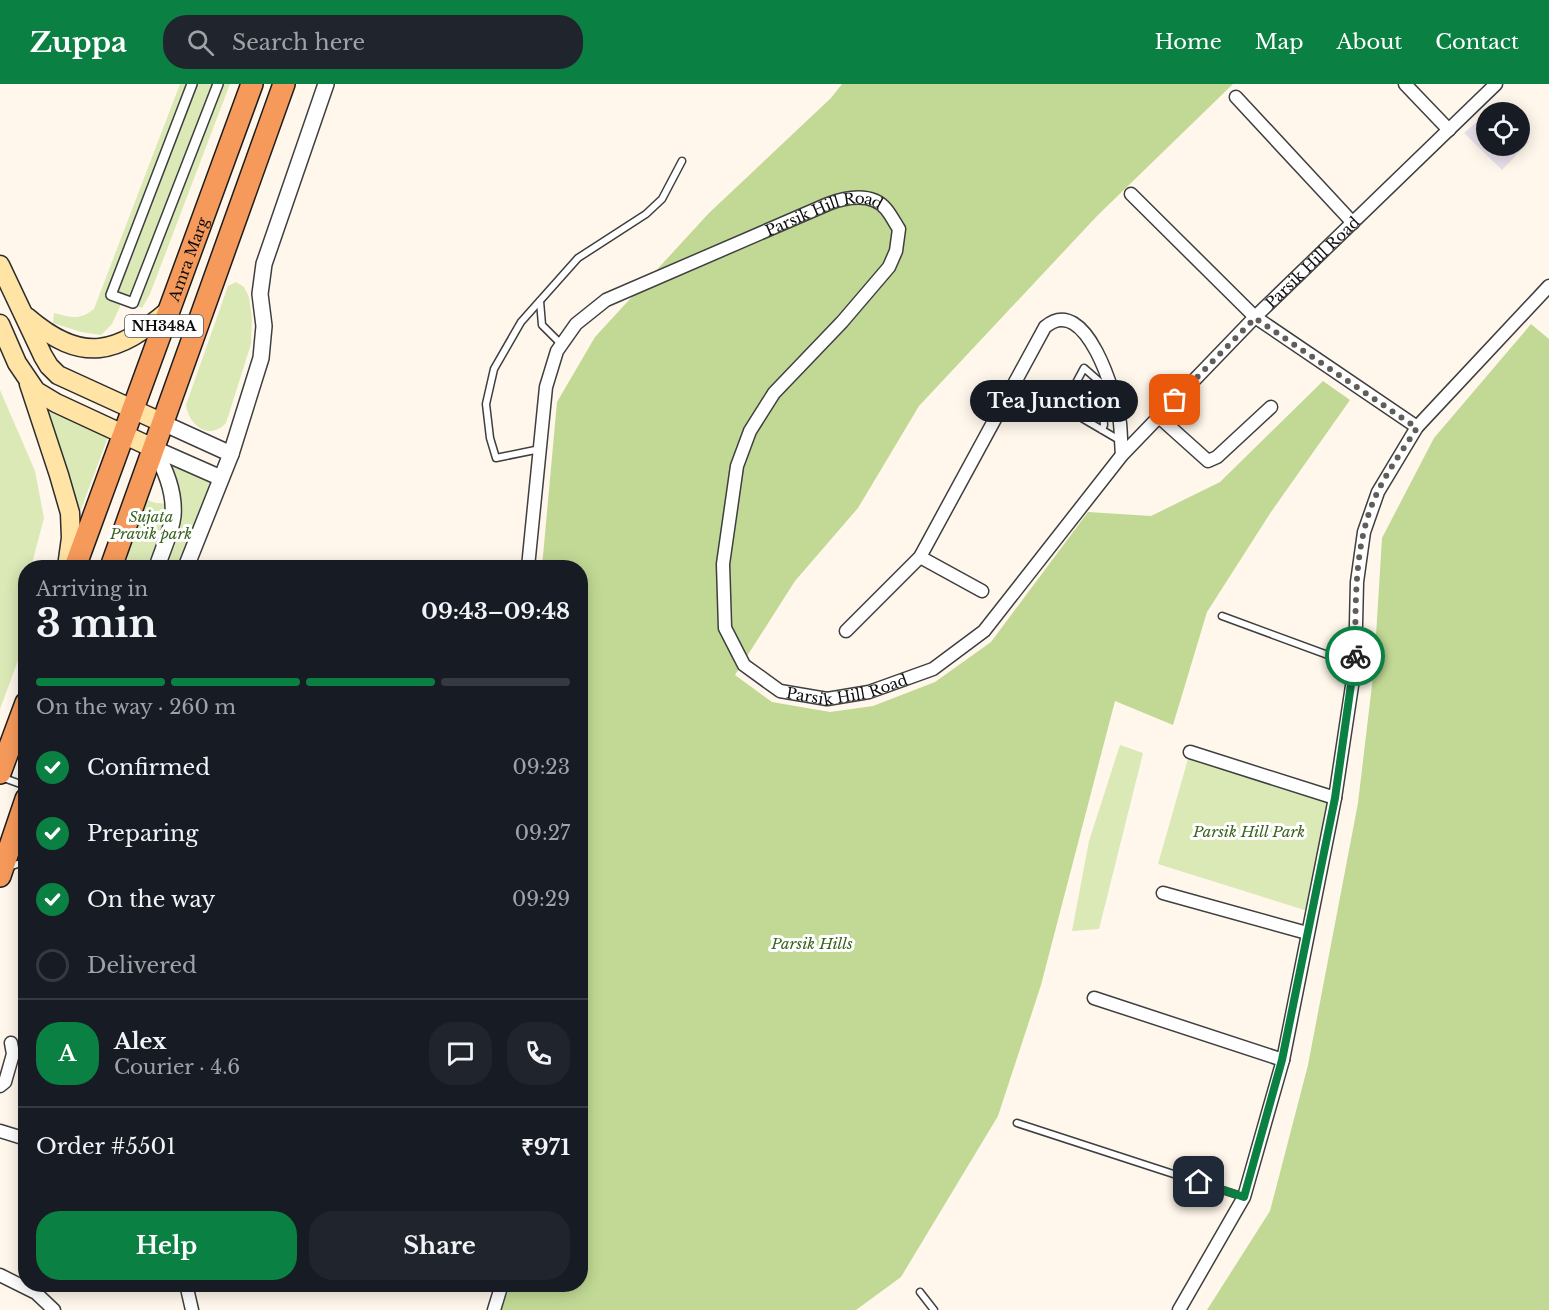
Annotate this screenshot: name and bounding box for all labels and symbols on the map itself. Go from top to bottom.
street label: Parsik Hill Road [762,188,887,240]
street label: Parsik Hill Road [1261,212,1363,312]
street label: Amra Marg [163,213,212,305]
road number: NH348A [125,315,203,337]
pin [1149,374,1200,425]
callout: Tea Junction [971,379,1139,421]
park label: Sujata Pravik park [109,507,192,543]
courier [1325,626,1385,686]
street label: Parsik Hill Road [785,669,910,709]
park label: Parsik Hill Park [1192,822,1305,841]
park label: Parsik Hills [770,934,853,953]
pin [1173,1156,1224,1207]

